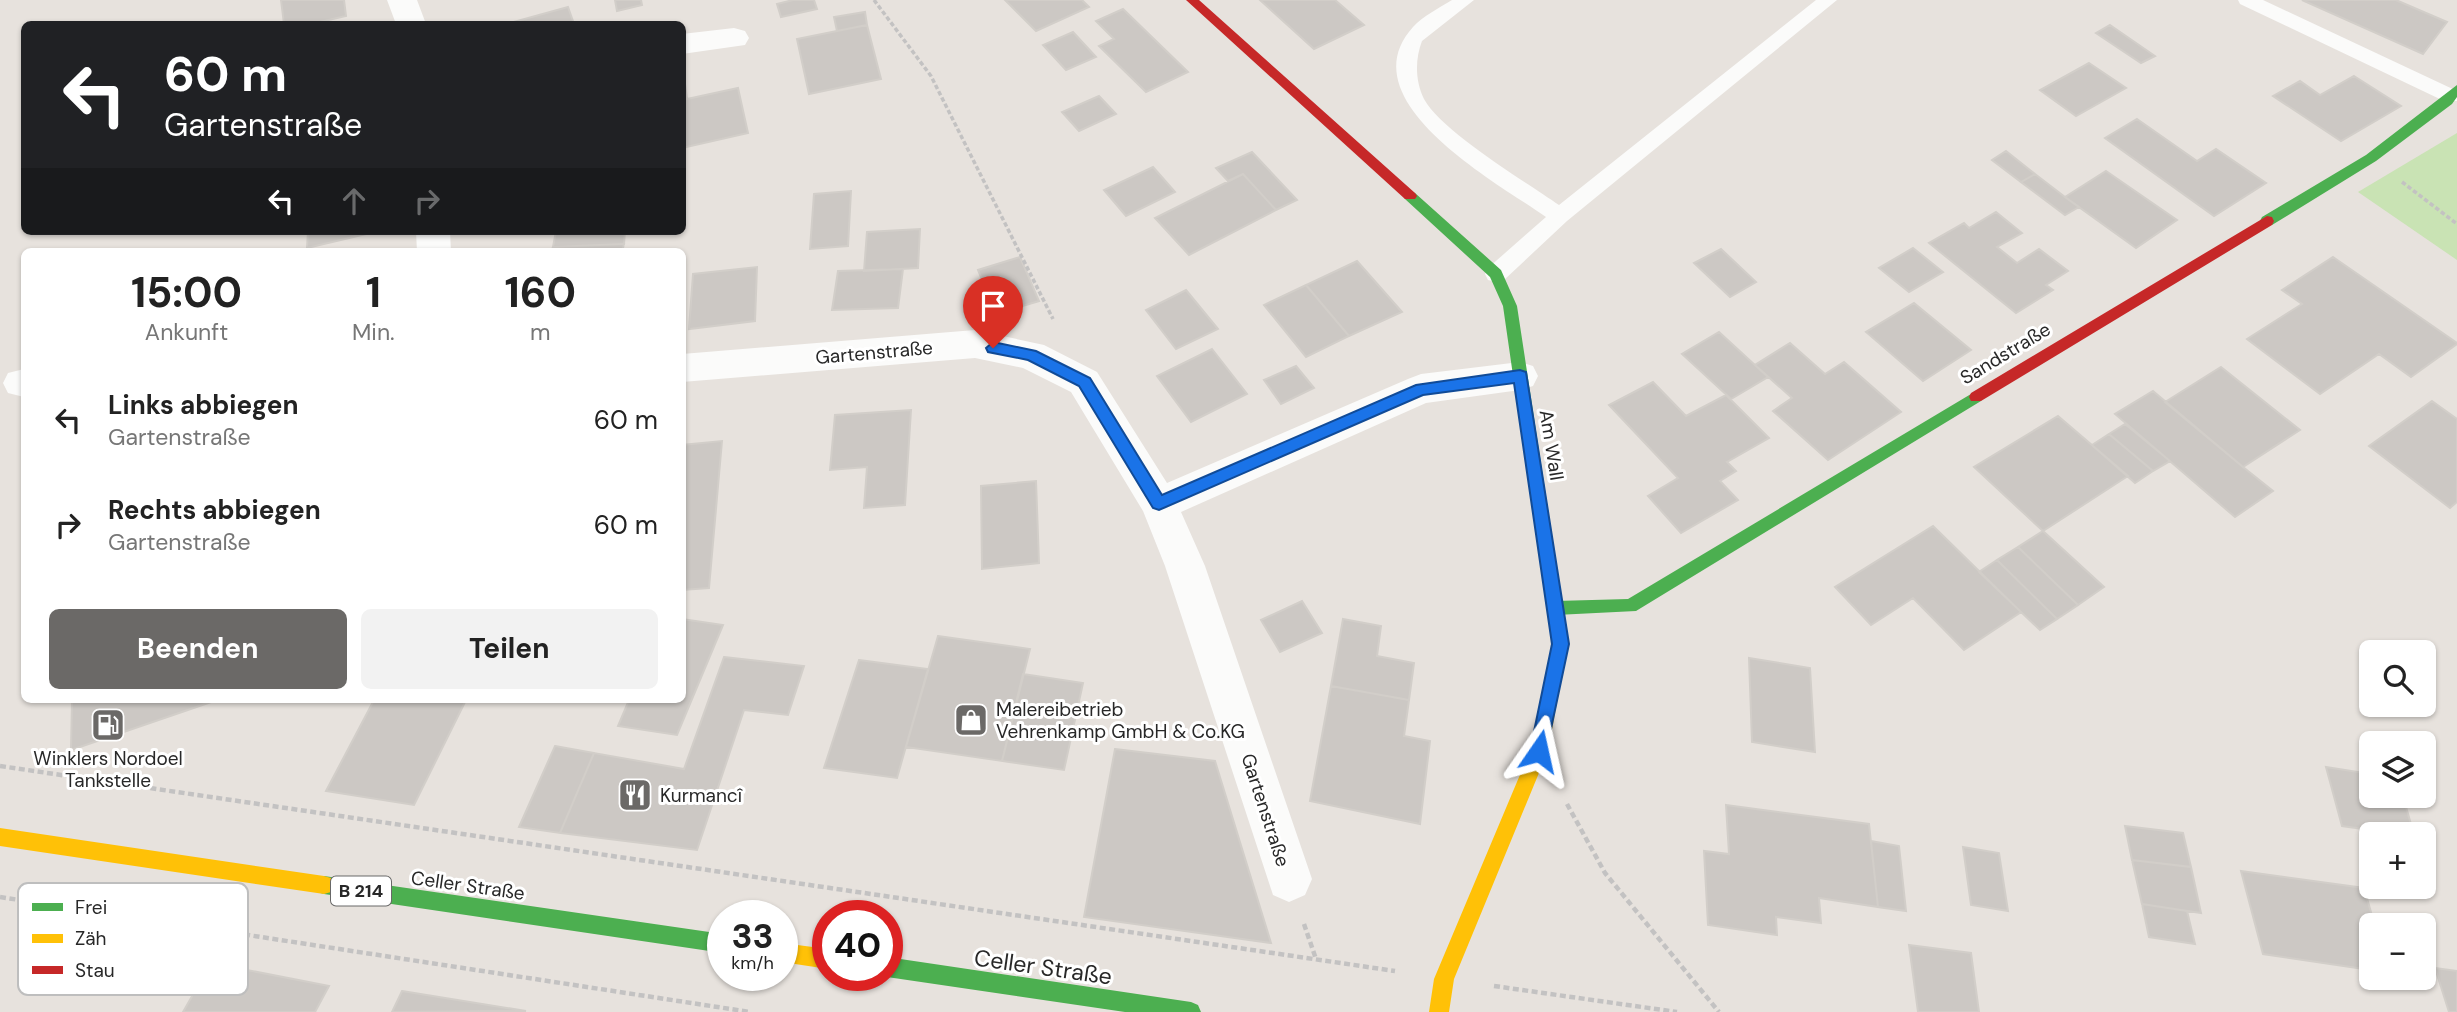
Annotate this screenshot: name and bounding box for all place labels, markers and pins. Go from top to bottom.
pin [963,276,1023,348]
place label: Malereibetrieb Vehrenkamp GmbH & Co.KG [996,697,1245,744]
shop icon: Malereibetrieb Vehrenkamp GmbH & Co.KG [952,701,990,739]
fuel station icon: Winklers Nordoel Tankstelle [89,706,127,744]
place label: Winklers Nordoel Tankstelle [33,746,183,793]
restaurant icon: Kurmancî [616,776,654,814]
place label: Kurmancî [660,783,743,808]

